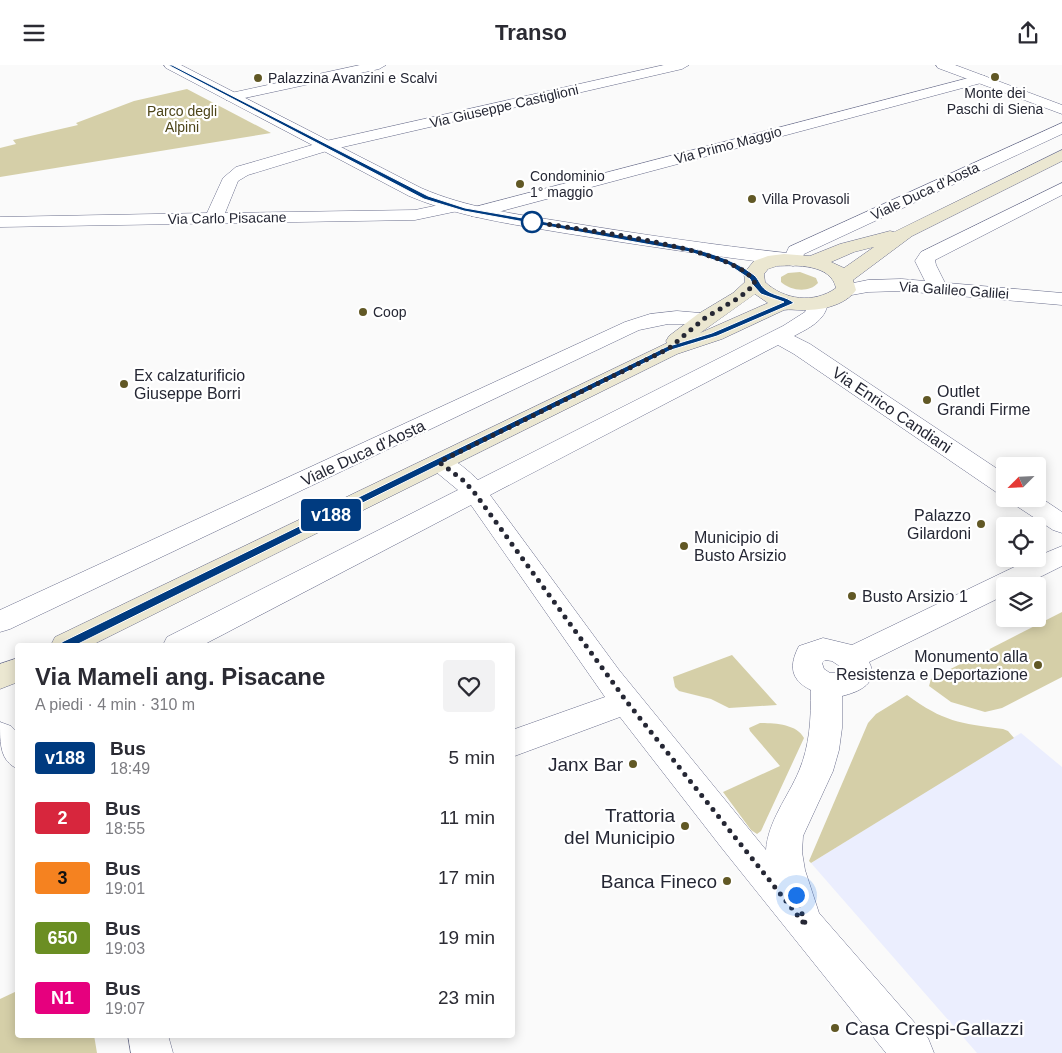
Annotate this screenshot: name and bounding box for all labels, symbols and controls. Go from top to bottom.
icon: menu [20,19,48,47]
icon: share [1014,19,1042,47]
text: Transo [495,20,567,45]
place label: Palazzina Avanzini e Scalvi [268,70,437,86]
marker: Monte dei Paschi di Siena [989,71,1001,83]
marker: Palazzina Avanzini e Scalvi [252,72,264,84]
street label: Via Giuseppe Castiglioni [428,81,580,131]
place label: Monte dei Paschi di Siena [947,85,1043,117]
park label: Parco degli Alpini [147,103,217,135]
street label: Via Primo Maggio [673,123,784,167]
street label: Viale Duca d'Aosta [868,159,982,223]
place label: Condominio 1° maggio [530,168,605,200]
marker: Condominio 1° maggio [514,178,526,190]
place label: Villa Provasoli [762,191,850,207]
marker: Villa Provasoli [746,193,758,205]
street label: Via Carlo Pisacane [167,209,287,227]
unlabelled marker [521,211,543,233]
street label: Via Galileo Galilei [898,278,1010,302]
place label: Coop [373,304,407,320]
marker: Coop [357,306,369,318]
street label: Via Enrico Candiani [829,364,955,456]
place label: Ex calzaturificio Giuseppe Borri [134,367,245,402]
marker: Ex calzaturificio Giuseppe Borri [118,378,130,390]
place label: Outlet Grandi Firme [937,383,1030,418]
marker: Outlet Grandi Firme [921,394,933,406]
street label: Viale Duca d'Aosta [299,417,428,489]
north arrow [996,457,1046,507]
map controls [996,457,1046,627]
line badge: v188 [296,499,366,531]
text: v188 [311,505,351,525]
place label: Palazzo Gilardoni [907,507,971,542]
button: locate [996,517,1046,567]
marker: Palazzo Gilardoni [975,518,987,530]
place label: Municipio di Busto Arsizio [694,529,787,564]
marker: Municipio di Busto Arsizio [678,540,690,552]
button: layers [996,577,1046,627]
place label: Busto Arsizio 1 [862,588,968,605]
marker: Busto Arsizio 1 [846,590,858,602]
place label: Monumento alla Resistenza e Deportazione [836,648,1028,683]
marker: Monumento alla Resistenza e Deportazione [1032,659,1044,671]
button: heart [443,660,495,712]
text: Via Mameli ang. Pisacane [35,663,325,690]
text: A piedi · 4 min · 310 m [35,696,195,713]
text: Bus [110,738,146,759]
text: 5 min [449,747,495,768]
text: v188 [45,748,85,768]
place label: Janx Bar [548,754,624,775]
marker: Janx Bar [627,758,639,770]
text: 18:49 [110,760,150,777]
text: Bus [105,798,141,819]
place label: Trattoria del Municipio [564,805,675,848]
text: 11 min [439,807,495,828]
text: 2 [57,808,68,828]
text: 18:55 [105,820,145,837]
marker: Trattoria del Municipio [679,820,691,832]
text: Bus [105,858,141,879]
text: 17 min [438,867,495,888]
text: 3 [57,868,68,888]
place label: Banca Fineco [601,871,717,892]
marker: Banca Fineco [721,875,733,887]
text: 19:01 [105,880,145,897]
your location [784,883,809,908]
text: Bus [105,918,141,939]
text: 19 min [438,927,495,948]
text: 650 [47,928,78,948]
text: 19:03 [105,940,145,957]
text: Bus [105,978,141,999]
text: 23 min [438,987,495,1008]
text: N1 [51,988,74,1008]
text: 19:07 [105,1000,145,1017]
place label: Casa Crespi-Gallazzi [845,1018,1023,1039]
marker: Casa Crespi-Gallazzi [829,1022,841,1034]

